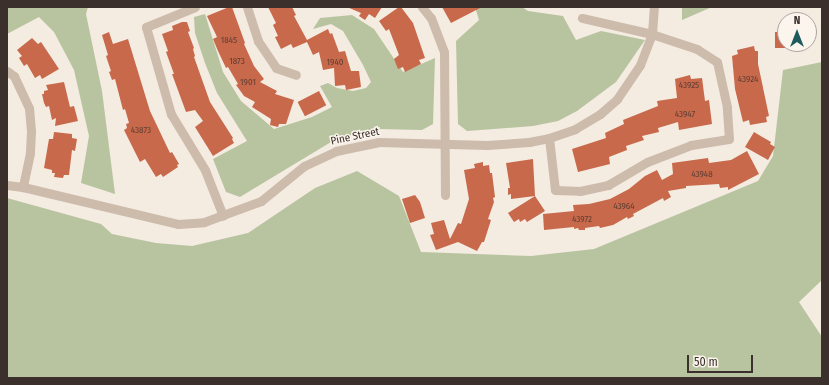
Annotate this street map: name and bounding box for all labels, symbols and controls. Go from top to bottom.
north arrow [777,12,817,52]
text: N [794,14,800,27]
house number: 1845 [221,35,237,45]
house number: 1873 [229,56,245,66]
house number: 1940 [327,57,343,67]
house number: 43924 [738,74,758,84]
house number: 1901 [240,77,256,87]
house number: 43925 [679,80,699,90]
house number: 43947 [675,109,695,119]
house number: 43873 [131,125,151,135]
street label: Pine Street [329,125,381,149]
house number: 43948 [691,169,713,179]
house number: 43964 [613,201,635,211]
house number: 43972 [572,214,592,224]
scale bar [689,347,755,373]
text: 50 m [694,355,718,369]

